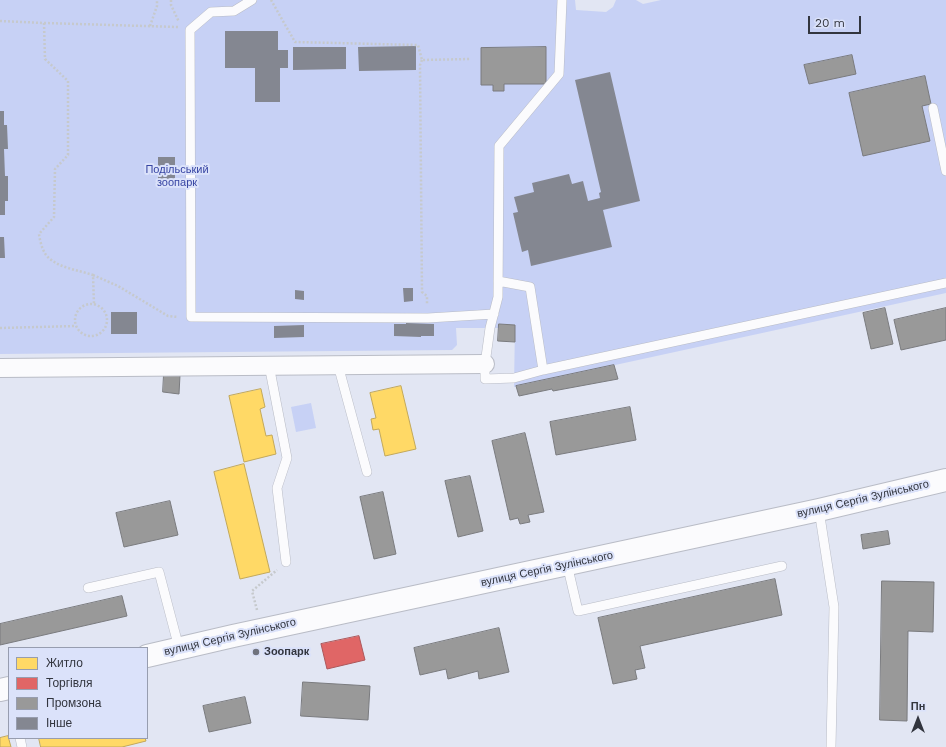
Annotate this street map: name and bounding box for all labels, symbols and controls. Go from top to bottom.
scale bar [810,8,863,34]
text: 20 m [815,16,845,30]
park label: Подільський зоопарк [145,163,209,189]
street label: вулиця Сергія Зулінського [796,477,930,521]
street label: вулиця Сергія Зулінського [480,549,614,589]
street label: вулиця Сергія Зулінського [163,615,297,659]
place label: Зоопарк [264,645,309,659]
legend [8,647,148,739]
marker: Зоопарк [251,647,261,657]
text: Житло [46,656,83,670]
text: Торгівля [46,676,92,690]
text: Промзона [46,696,101,710]
north arrow [898,699,938,739]
text: Пн [911,700,925,713]
text: Інше [46,716,72,730]

